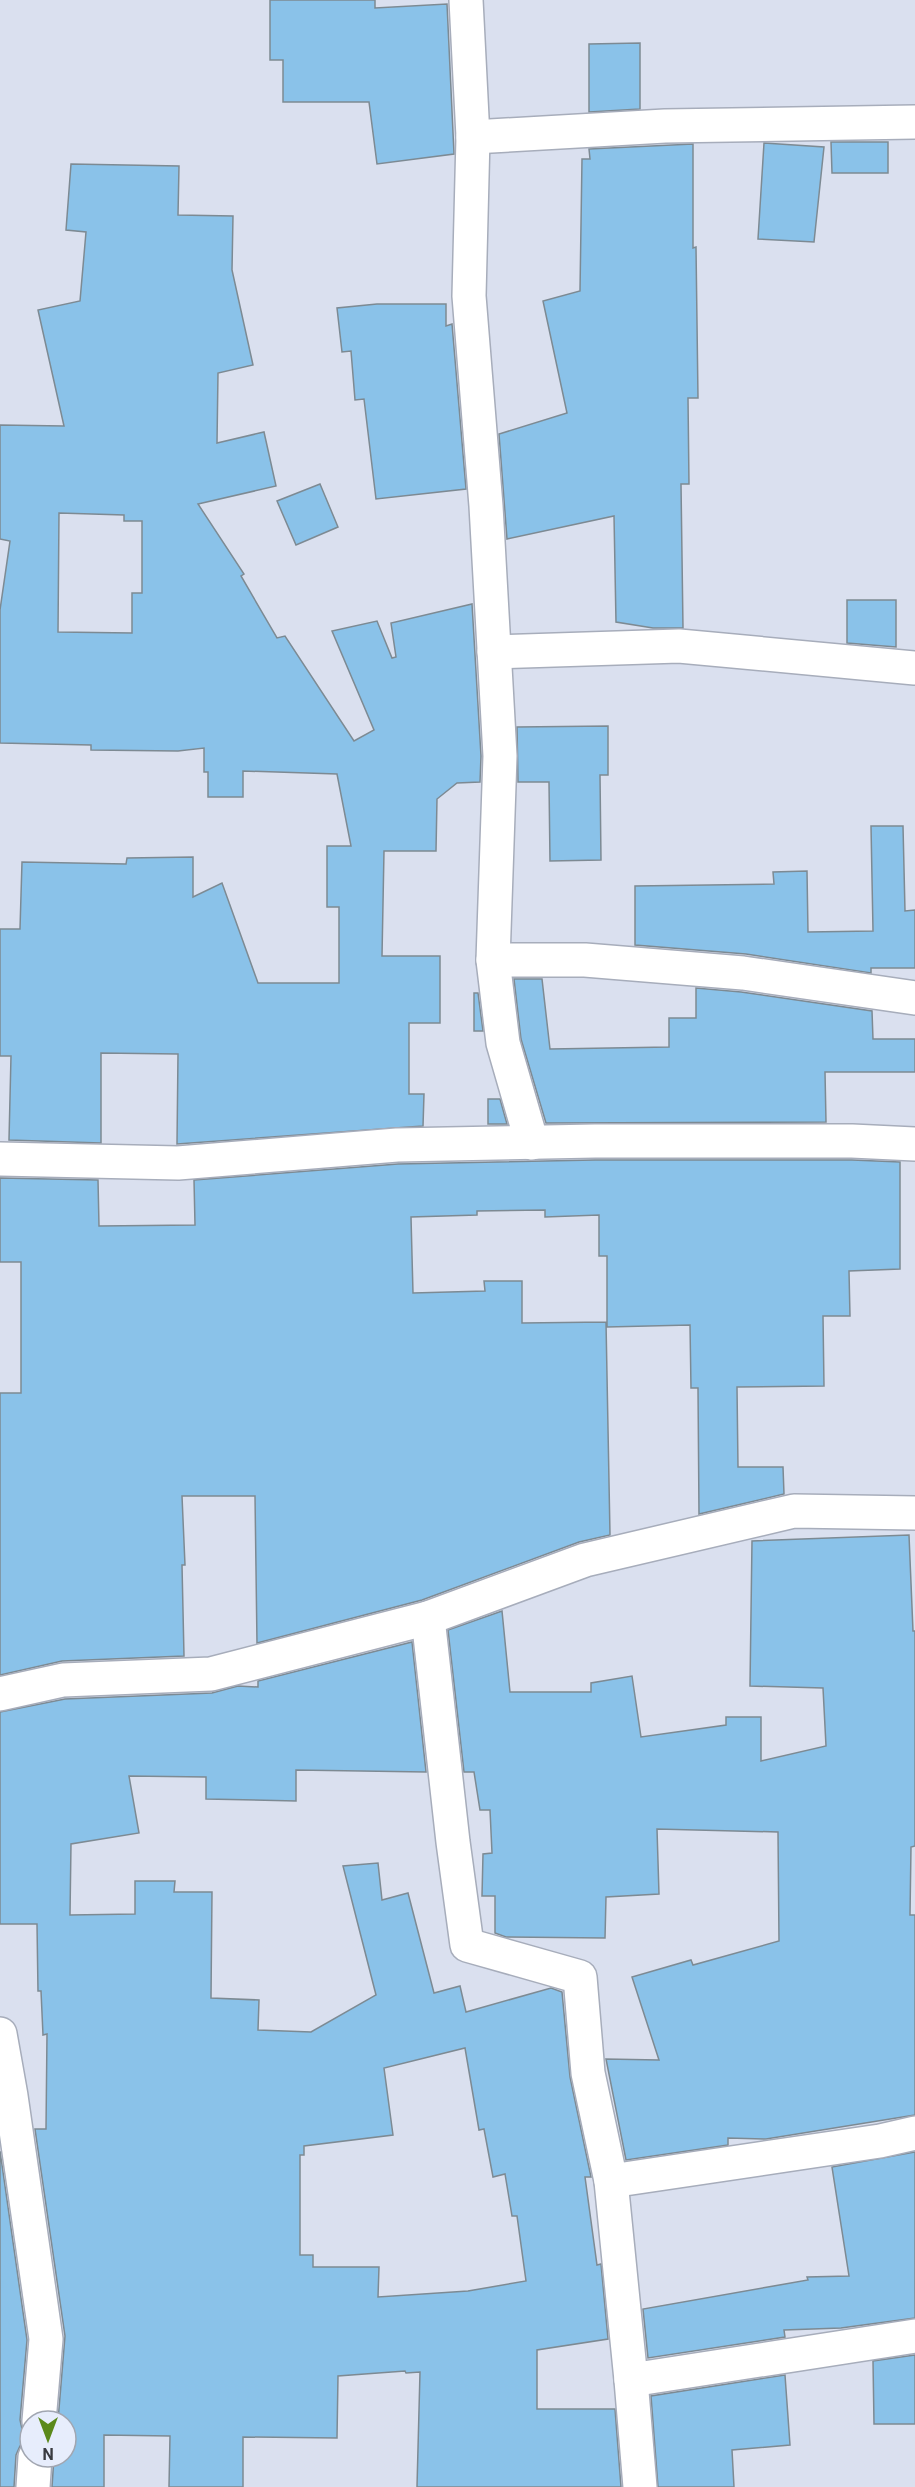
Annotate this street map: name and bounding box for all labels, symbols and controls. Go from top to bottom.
north arrow [18,2409,78,2469]
text: N [42,2444,54,2463]

